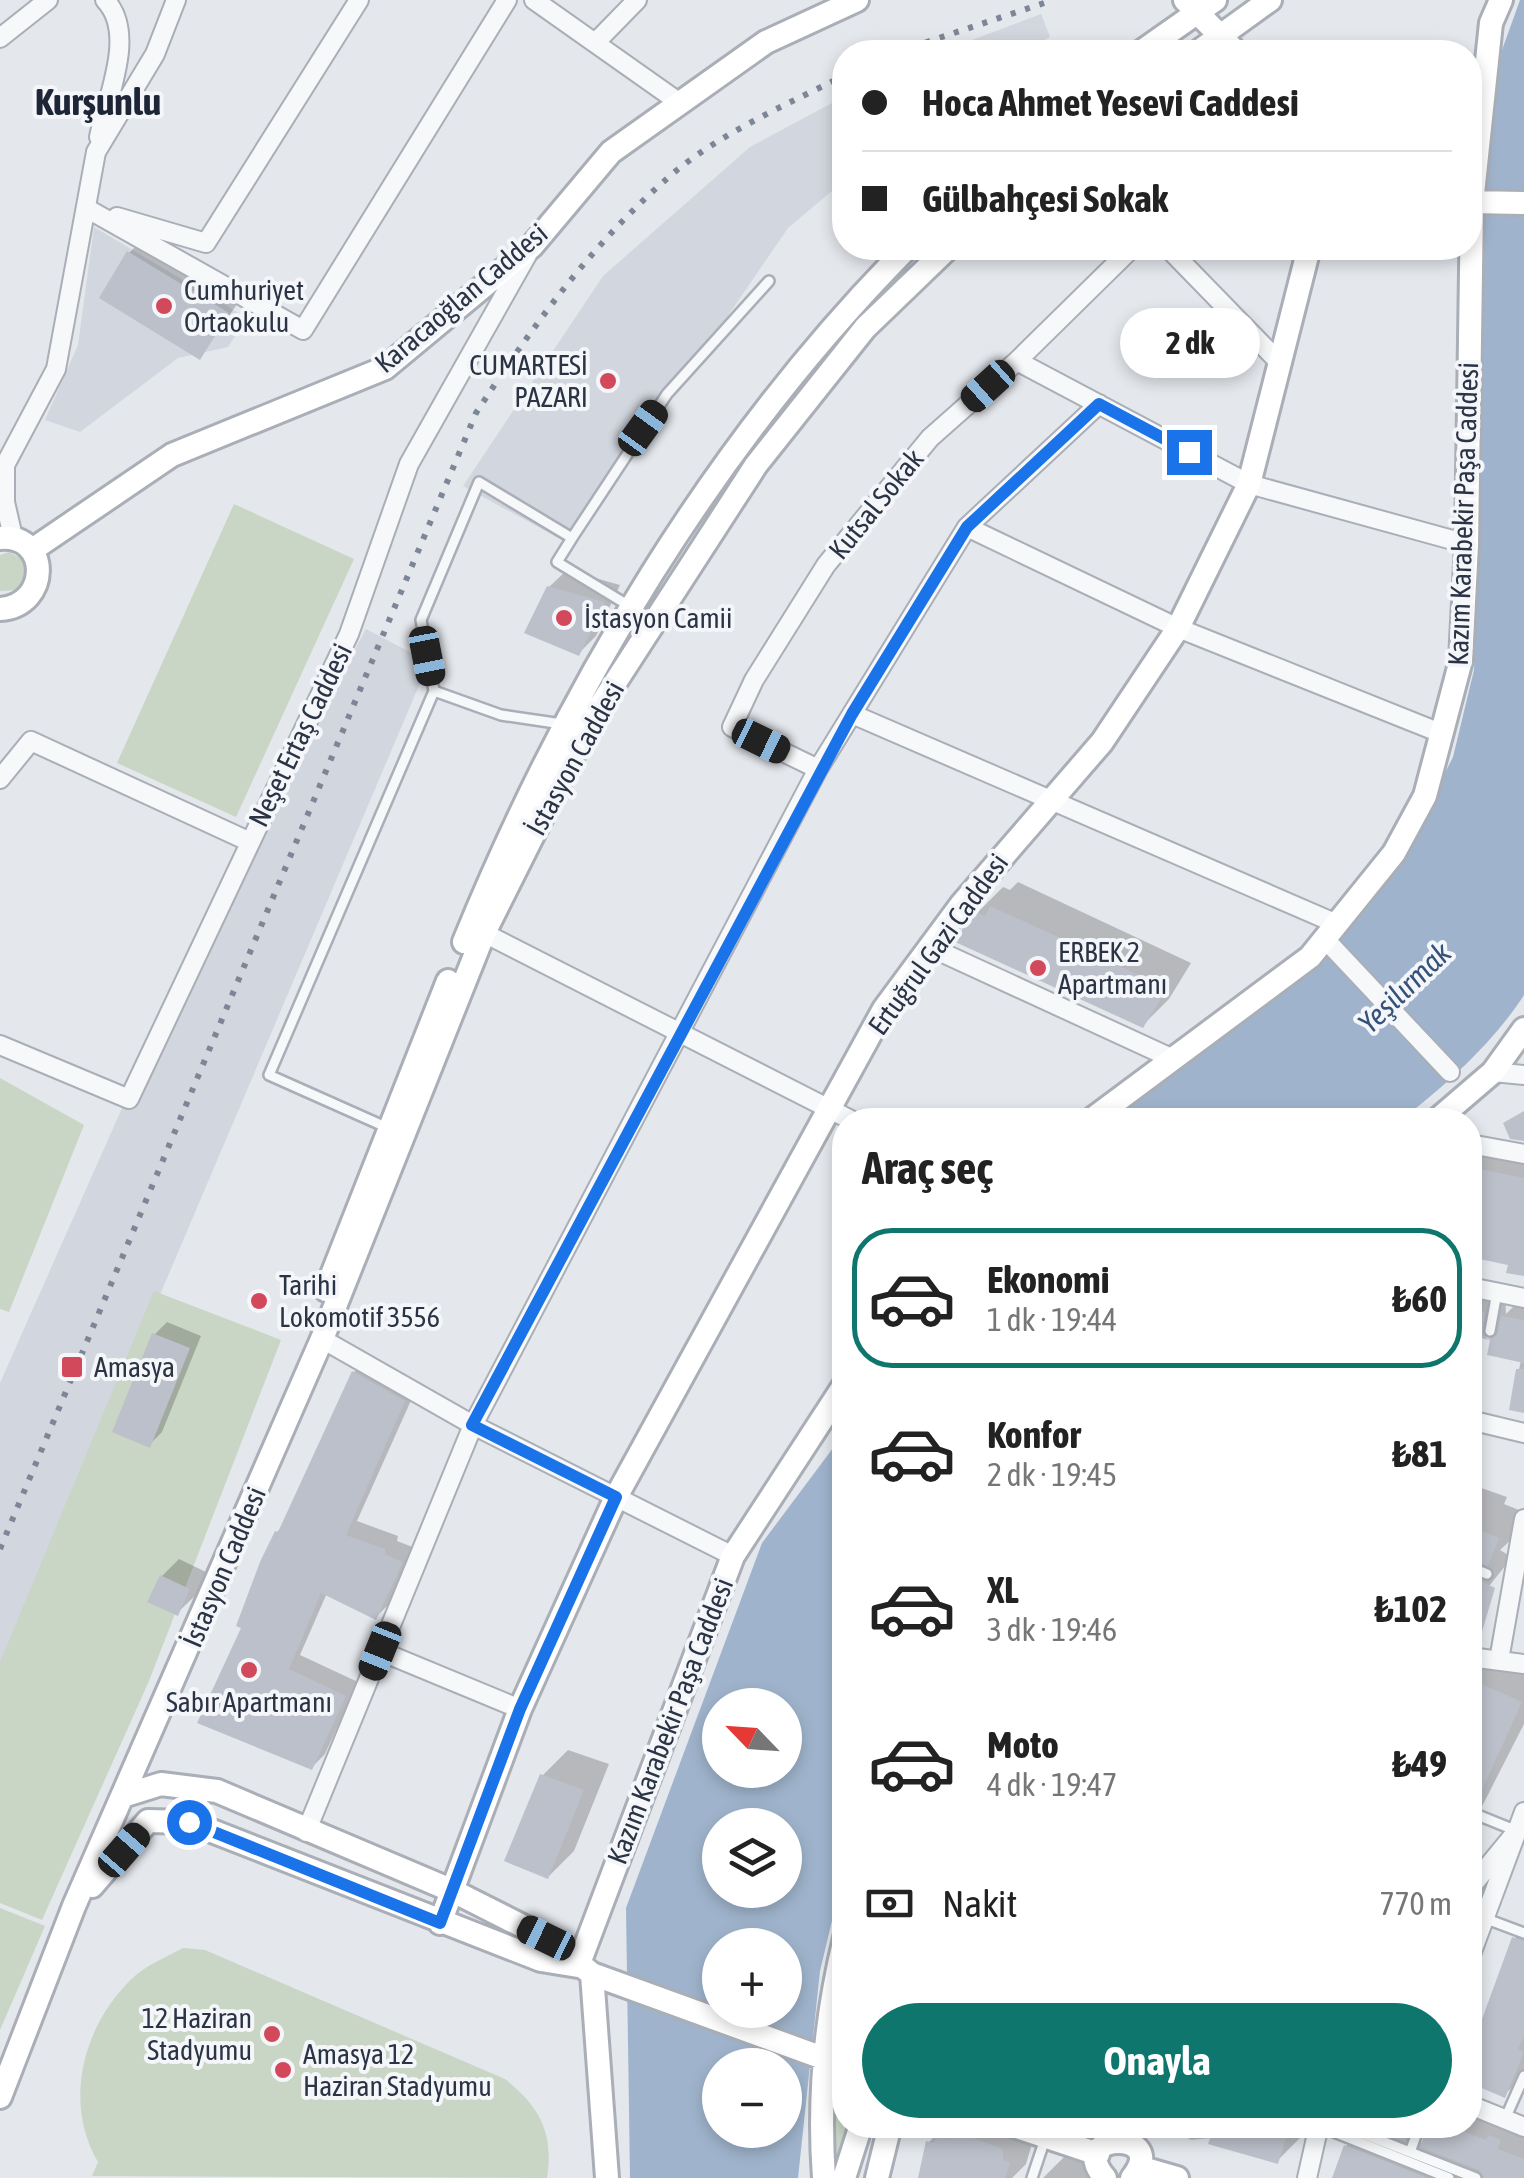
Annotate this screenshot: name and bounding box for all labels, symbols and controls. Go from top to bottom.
district label: Kurşunlu [35,80,161,123]
text: Hoca Ahmet Yesevi Caddesi [922,81,1299,124]
text: Gülbahçesi Sokak [922,177,1168,220]
street label: Karacaoğlan Caddesi [369,217,553,379]
place label: Cumhuriyet Ortaokulu [184,274,304,338]
marker: Cumhuriyet Ortaokulu [153,295,175,317]
callout: 2 dk [1119,307,1259,377]
text: 2 dk [1166,324,1214,361]
place label: CUMARTESİ PAZARI [469,349,588,413]
car [956,355,1020,417]
street label: Kazım Karabekir Paşa Caddesi [1442,362,1484,666]
marker: CUMARTESİ PAZARI [597,370,619,392]
car [613,395,673,461]
route end [1167,430,1212,475]
street label: Kutsal Sokak [822,443,930,565]
place label: İstasyon Camii [584,602,733,634]
marker: İstasyon Camii [553,607,575,629]
car [407,624,447,688]
street label: Neşet Ertaş Caddesi [242,638,358,832]
street label: İstasyon Caddesi [520,675,630,841]
car [727,714,795,768]
street label: Ertuğrul Gazi Caddesi [862,847,1014,1041]
water label: Yeşilırmak [1351,935,1458,1039]
place label: ERBEK 2 Apartmanı [1058,936,1167,1000]
marker: ERBEK 2 Apartmanı [1027,957,1049,979]
text: Araç seç [862,1142,993,1194]
icon: car [867,1253,957,1343]
text: Ekonomi [987,1258,1109,1301]
place label: Tarihi Lokomotif 3556 [279,1269,440,1333]
text: ₺60 [1392,1277,1447,1320]
marker: Tarihi Lokomotif 3556 [248,1290,270,1312]
text: 1 dk · 19:44 [987,1301,1117,1338]
place label: Amasya [94,1351,175,1383]
marker: Amasya [59,1354,85,1380]
icon: car [867,1408,957,1498]
text: Konfor [987,1413,1081,1456]
text: ₺81 [1392,1432,1447,1475]
text: 2 dk · 19:45 [987,1456,1117,1493]
street label: İstasyon Caddesi [176,1482,272,1652]
icon: car [867,1563,957,1653]
text: XL [987,1568,1019,1611]
street label: Kazım Karabekir Paşa Caddesi [601,1573,739,1869]
text: ₺102 [1374,1587,1447,1630]
text: 3 dk · 19:46 [987,1611,1117,1648]
car [355,1618,405,1684]
marker: Sabır Apartmanı [238,1659,260,1681]
place label: Sabır Apartmanı [166,1686,332,1718]
north arrow [702,1688,802,1788]
map controls [702,1688,802,2148]
icon: car [867,1718,957,1808]
text: Moto [987,1723,1059,1766]
text: ₺49 [1392,1742,1447,1785]
text: 4 dk · 19:47 [987,1766,1117,1803]
route start [167,1800,212,1845]
button: layers [702,1808,802,1908]
car [93,1818,155,1882]
icon: cash [862,1876,917,1931]
text: Nakit [942,1882,1017,1925]
text: 770 m [1379,1885,1452,1922]
car [512,1911,580,1965]
button: + [702,1928,802,2028]
place label: 12 Haziran Stadyumu [142,2002,252,2066]
button: Onayla [862,2003,1452,2118]
marker: 12 Haziran Stadyumu [261,2023,283,2045]
place label: Amasya 12 Haziran Stadyumu [303,2038,492,2102]
button: − [702,2048,802,2148]
marker: Amasya 12 Haziran Stadyumu [272,2059,294,2081]

